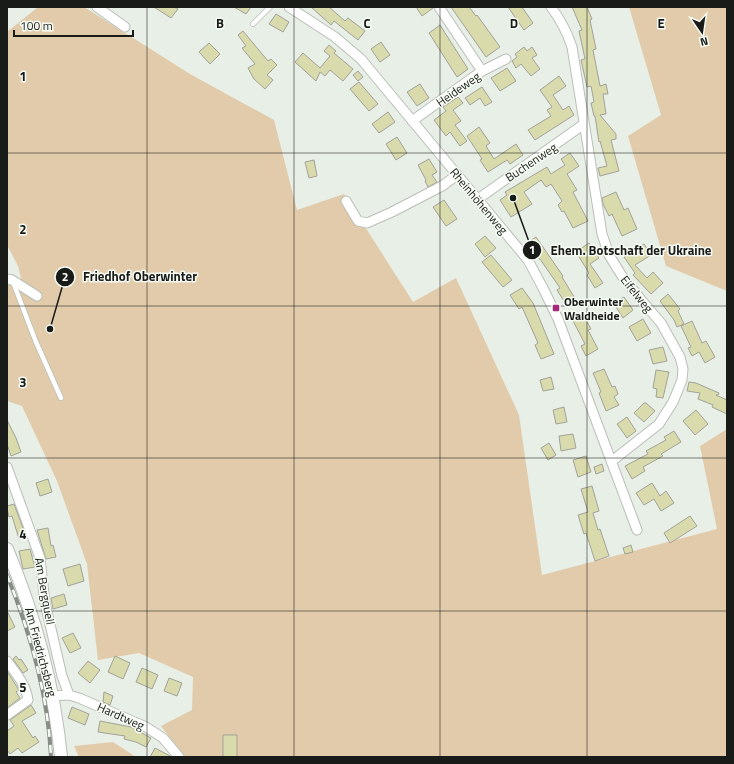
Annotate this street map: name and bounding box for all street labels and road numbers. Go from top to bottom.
street label: Heideweg [432,67,484,111]
street label: Buchenweg [501,138,561,186]
street label: Rheinhöhenweg [445,164,513,238]
street label: Eifelweg [616,271,658,317]
street label: Am Bergquell [30,556,60,626]
street label: Am Friedrichsberg [20,605,62,699]
street label: Hardtweg [94,697,148,735]

